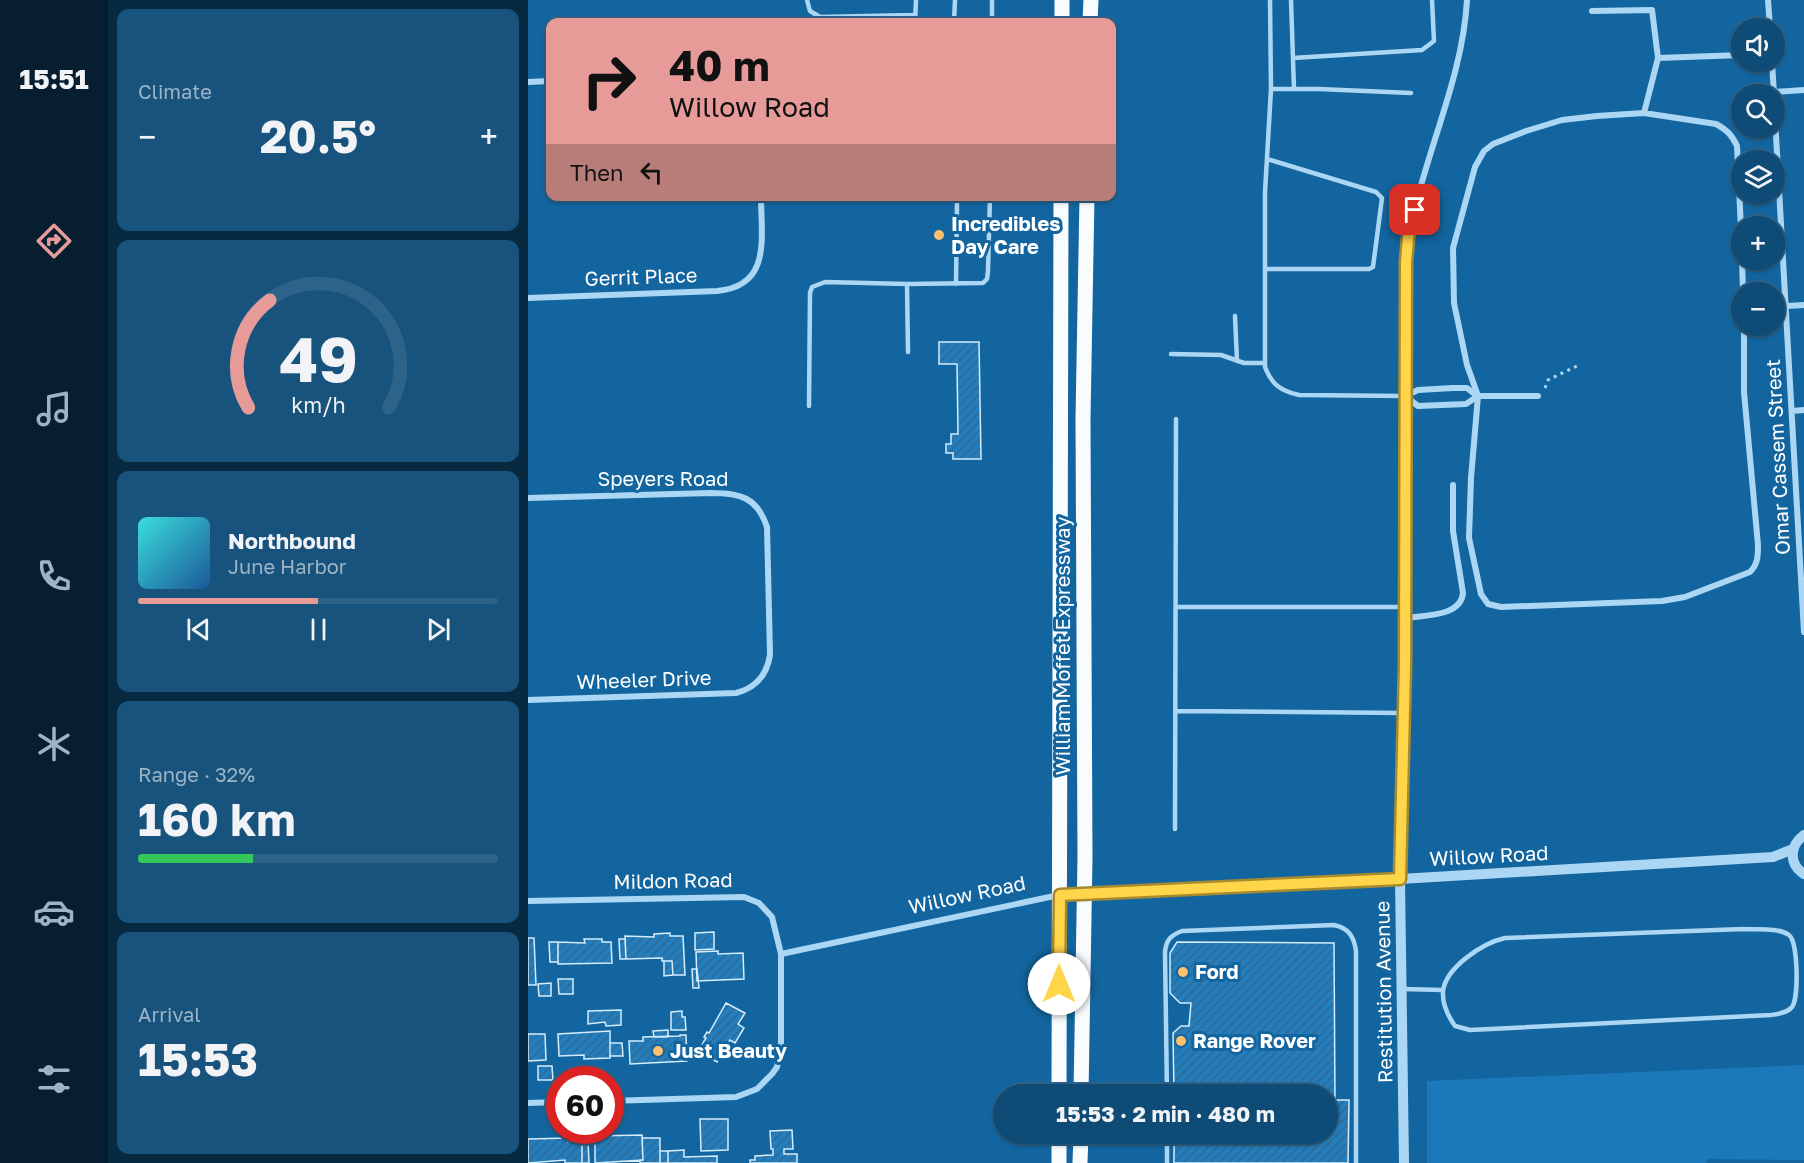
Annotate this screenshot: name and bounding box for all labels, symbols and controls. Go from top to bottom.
map controls [1731,18,1785,336]
button: sound [1731,18,1785,72]
text: 40 m [669,40,770,90]
icon: right [570,42,648,120]
text: 15:51 [19,63,89,95]
text: Climate [138,79,212,103]
button: search [1731,84,1785,138]
text: Willow Road [669,91,830,123]
text: 20.5° [260,109,376,163]
text: − [138,117,156,156]
text: + [480,117,498,156]
button: layers [1731,150,1785,204]
icon: left [635,156,668,189]
text: Then [570,159,623,186]
pin [1389,184,1440,235]
icon: arrive [1398,193,1431,226]
place label: Incredibles Day Care [951,211,1060,258]
button: + [1731,216,1785,270]
icon: directions [33,220,75,262]
marker: Incredibles Day Care [932,228,946,242]
street label: Gerrit Place [584,262,698,290]
button: − [1731,282,1785,336]
text: 49 [279,321,357,396]
street label: Omar Cassem Street [1760,358,1794,556]
icon: music [33,388,75,430]
text: km/h [291,392,345,418]
street label: Speyers Road [597,466,729,490]
street label: William Moffet Expressway [1050,517,1074,775]
text: Northbound [228,527,356,554]
text: June Harbor [228,554,347,578]
icon: phone [33,555,75,597]
icon: previous [182,613,215,646]
icon: pause [302,613,335,646]
icon: next [422,613,455,646]
street label: Wheeler Drive [576,665,712,693]
icon: climate [33,723,75,765]
text: Range · 32% [138,762,255,786]
text: 160 km [138,792,296,846]
street label: Willow Road [1429,840,1549,870]
street label: Mildon Road [613,867,733,893]
street label: Willow Road [906,870,1028,918]
icon: car [33,891,75,933]
street label: Restitution Avenue [1369,901,1397,1083]
position arrow [1027,952,1091,1016]
place label: Ford [1195,959,1239,983]
marker: Ford [1176,965,1190,979]
text: Arrival [138,1002,201,1026]
place label: Range Rover [1193,1028,1316,1052]
text: 15:53 [138,1032,258,1086]
marker: Range Rover [1174,1034,1188,1048]
place label: Just Beauty [670,1038,787,1062]
marker: Just Beauty [651,1044,665,1058]
icon: filters [33,1058,75,1100]
speed limit sign: 60 [546,1066,624,1144]
text: 15:53 · 2 min · 480 m [1056,1100,1275,1127]

